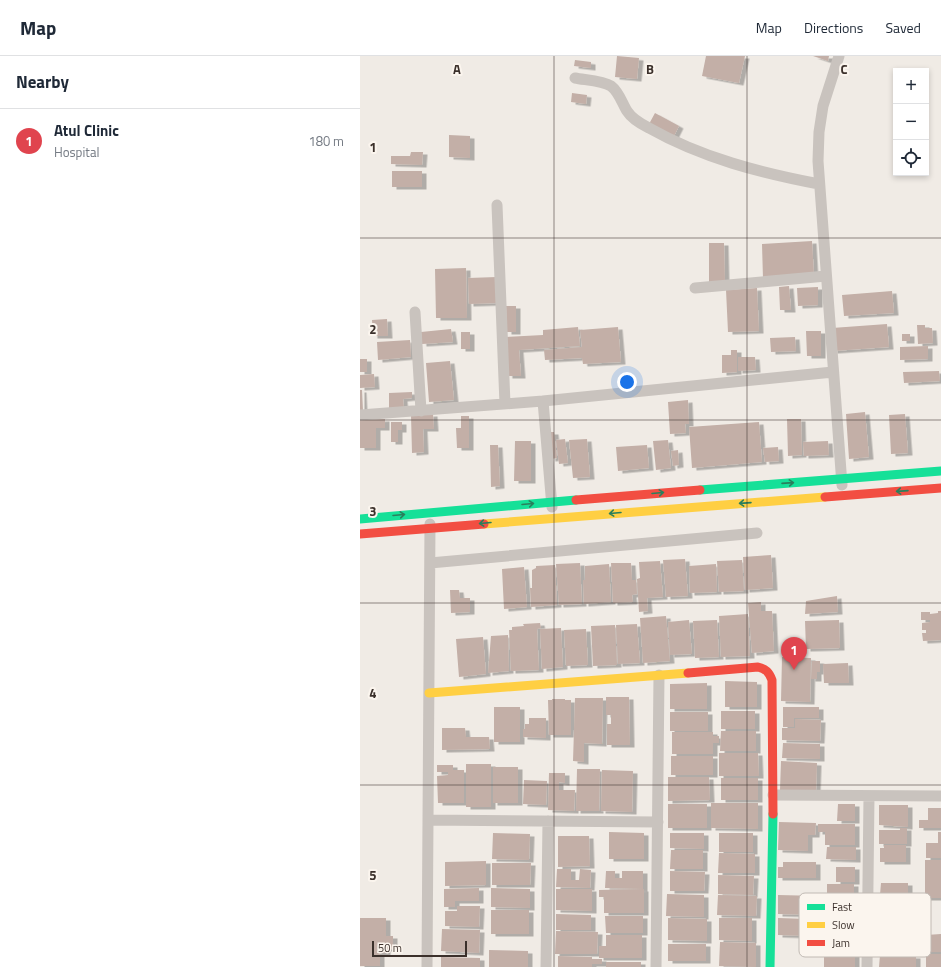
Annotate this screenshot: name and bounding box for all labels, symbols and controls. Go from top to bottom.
text: Map [20,13,56,42]
text: Map [756,17,782,38]
text: Directions [804,17,863,38]
text: Saved [885,17,921,38]
text: A [453,59,461,79]
text: B [646,59,654,79]
text: C [840,59,848,79]
map controls [893,68,929,176]
button: + [893,68,929,104]
text: Nearby [16,69,69,95]
button: − [893,104,929,140]
text: Atul Clinic [54,119,119,142]
text: 1 [25,131,33,151]
text: 180 m [308,131,344,151]
text: 1 [369,137,377,157]
button: locate [893,140,929,176]
text: Hospital [54,142,99,162]
text: 2 [369,319,377,339]
your location [617,372,637,392]
one-way arrow [781,480,794,487]
one-way arrow [896,487,909,494]
one-way arrow [651,490,664,497]
one-way arrow [739,499,752,506]
text: 3 [369,501,377,521]
one-way arrow [521,501,534,508]
one-way arrow [609,509,622,517]
one-way arrow [392,512,405,519]
one-way arrow [479,520,492,527]
pin: 1 [781,637,807,670]
text: 4 [369,683,377,703]
text: 5 [369,865,377,885]
legend [799,893,931,957]
text: Fast [832,899,852,915]
text: Slow [832,917,855,933]
text: Jam [832,935,850,951]
scale bar [372,939,467,958]
text: 50 m [378,940,402,956]

